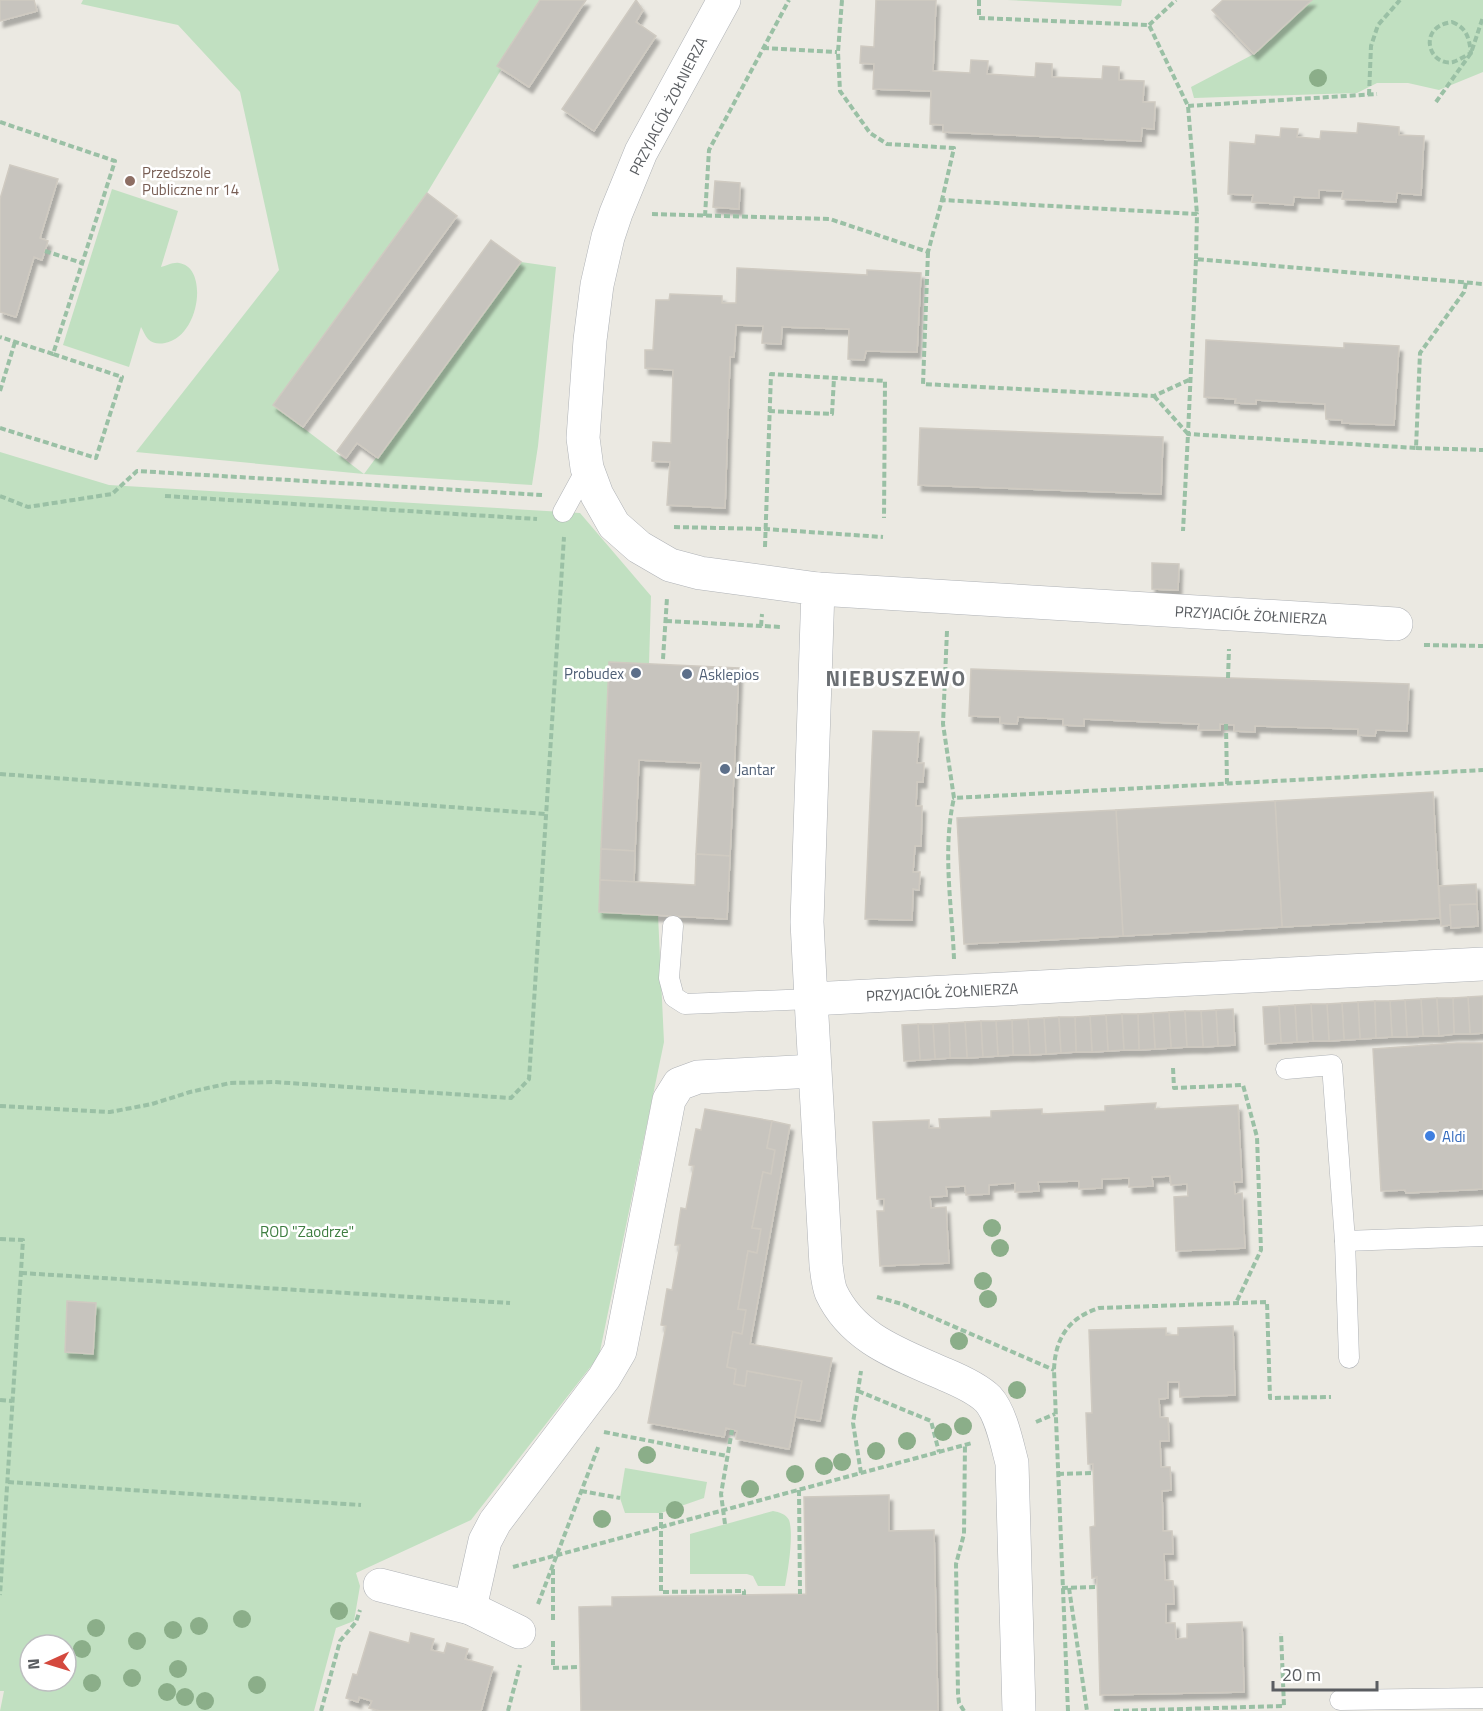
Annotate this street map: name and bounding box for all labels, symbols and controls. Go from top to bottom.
street label: PRZYJACIÓŁ ŻOŁNIERZA [623,33,713,179]
place label: Przedszole Publiczne nr 14 [142,161,239,201]
marker: Przedszole Publiczne nr 14 [123,174,137,188]
street label: PRZYJACIÓŁ ŻOŁNIERZA [1174,600,1328,630]
place label: Probudex [564,662,624,685]
district label: NIEBUSZEWO [825,662,967,694]
place label: Asklepios [699,663,759,686]
marker: Probudex [629,666,643,680]
marker: Asklepios [680,667,694,681]
place label: Jantar [737,758,775,781]
marker: Jantar [718,762,732,776]
street label: PRZYJACIÓŁ ŻOŁNIERZA [865,977,1019,1007]
place label: Aldi [1442,1125,1466,1148]
marker: Aldi [1423,1129,1437,1143]
park label: ROD "Zaodrze" [260,1220,354,1243]
north arrow [18,1633,78,1693]
scale bar [1273,1654,1376,1692]
text: N [21,1658,45,1670]
text: 20 m [1282,1661,1321,1688]

